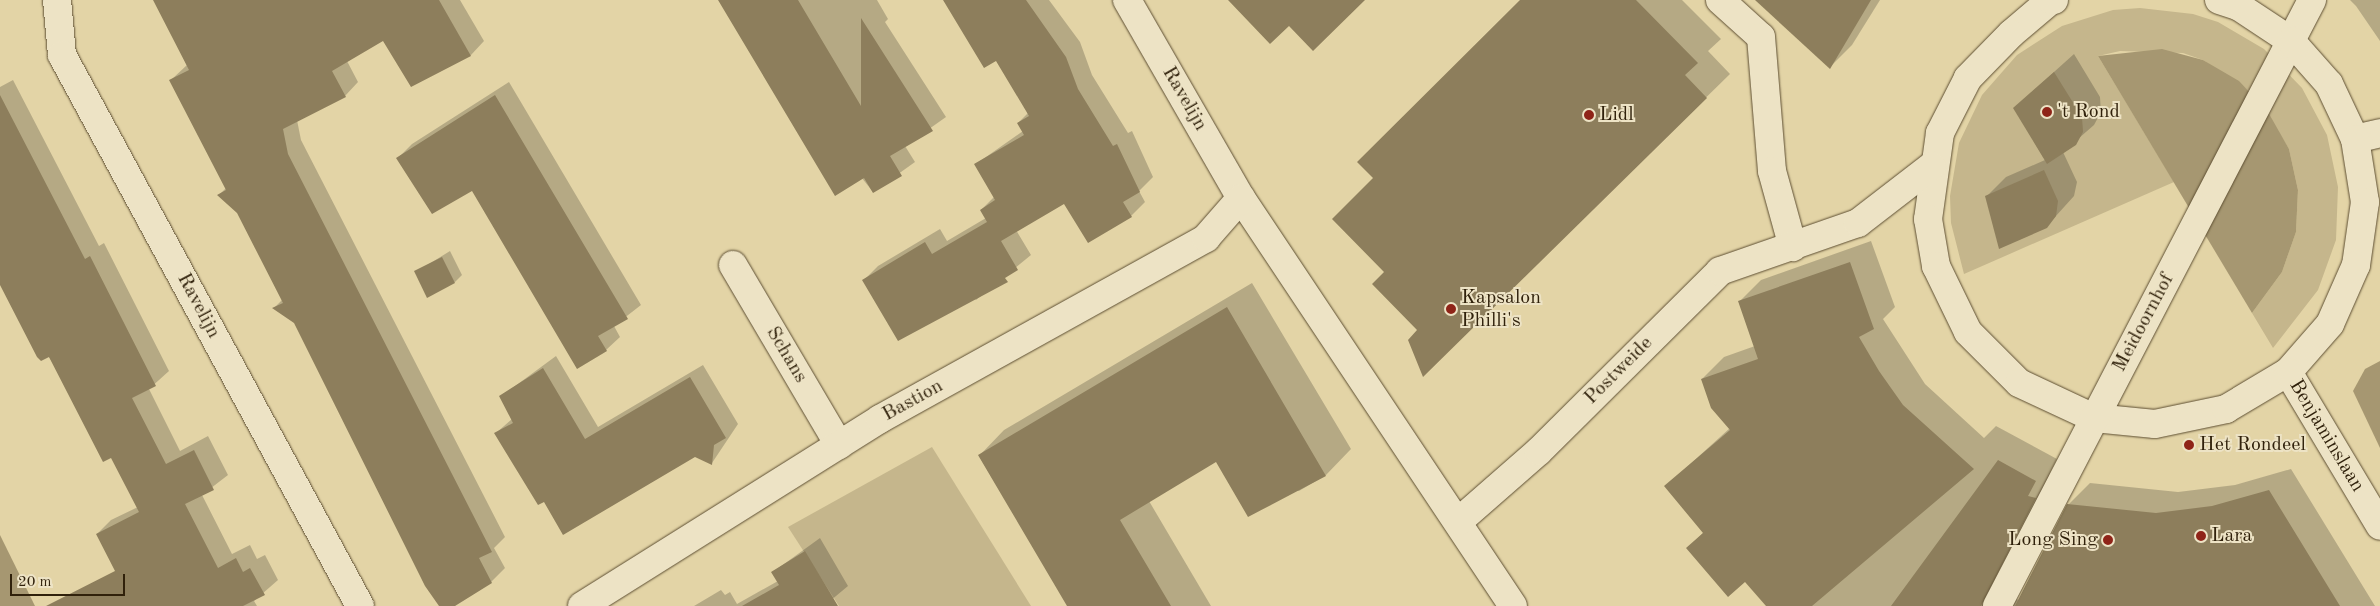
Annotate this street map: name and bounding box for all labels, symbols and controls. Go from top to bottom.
street label: Ravelijn [1156,63,1212,135]
place label: 't Rond [2057,100,2120,124]
place label: Lidl [1599,103,1634,127]
marker: 't Rond [2041,106,2053,118]
marker: Lidl [1583,109,1595,121]
street label: Ravelijn [171,269,225,343]
street label: Meidoornhof [2108,270,2180,376]
place label: Kapsalon Philli's [1461,286,1541,333]
marker: Kapsalon Philli's [1445,303,1457,315]
street label: Schans [760,323,812,387]
street label: Postweide [1580,332,1658,410]
street label: Bastion [879,375,947,427]
street label: Benjaminslaan [2283,375,2369,497]
place label: Het Rondeel [2199,433,2306,457]
marker: Het Rondeel [2183,439,2195,451]
place label: Lara [2211,524,2252,548]
place label: Long Sing [2008,528,2098,552]
marker: Lara [2195,530,2207,542]
marker: Long Sing [2102,534,2114,546]
scale bar [12,564,128,596]
text: 20 m [18,575,52,590]

